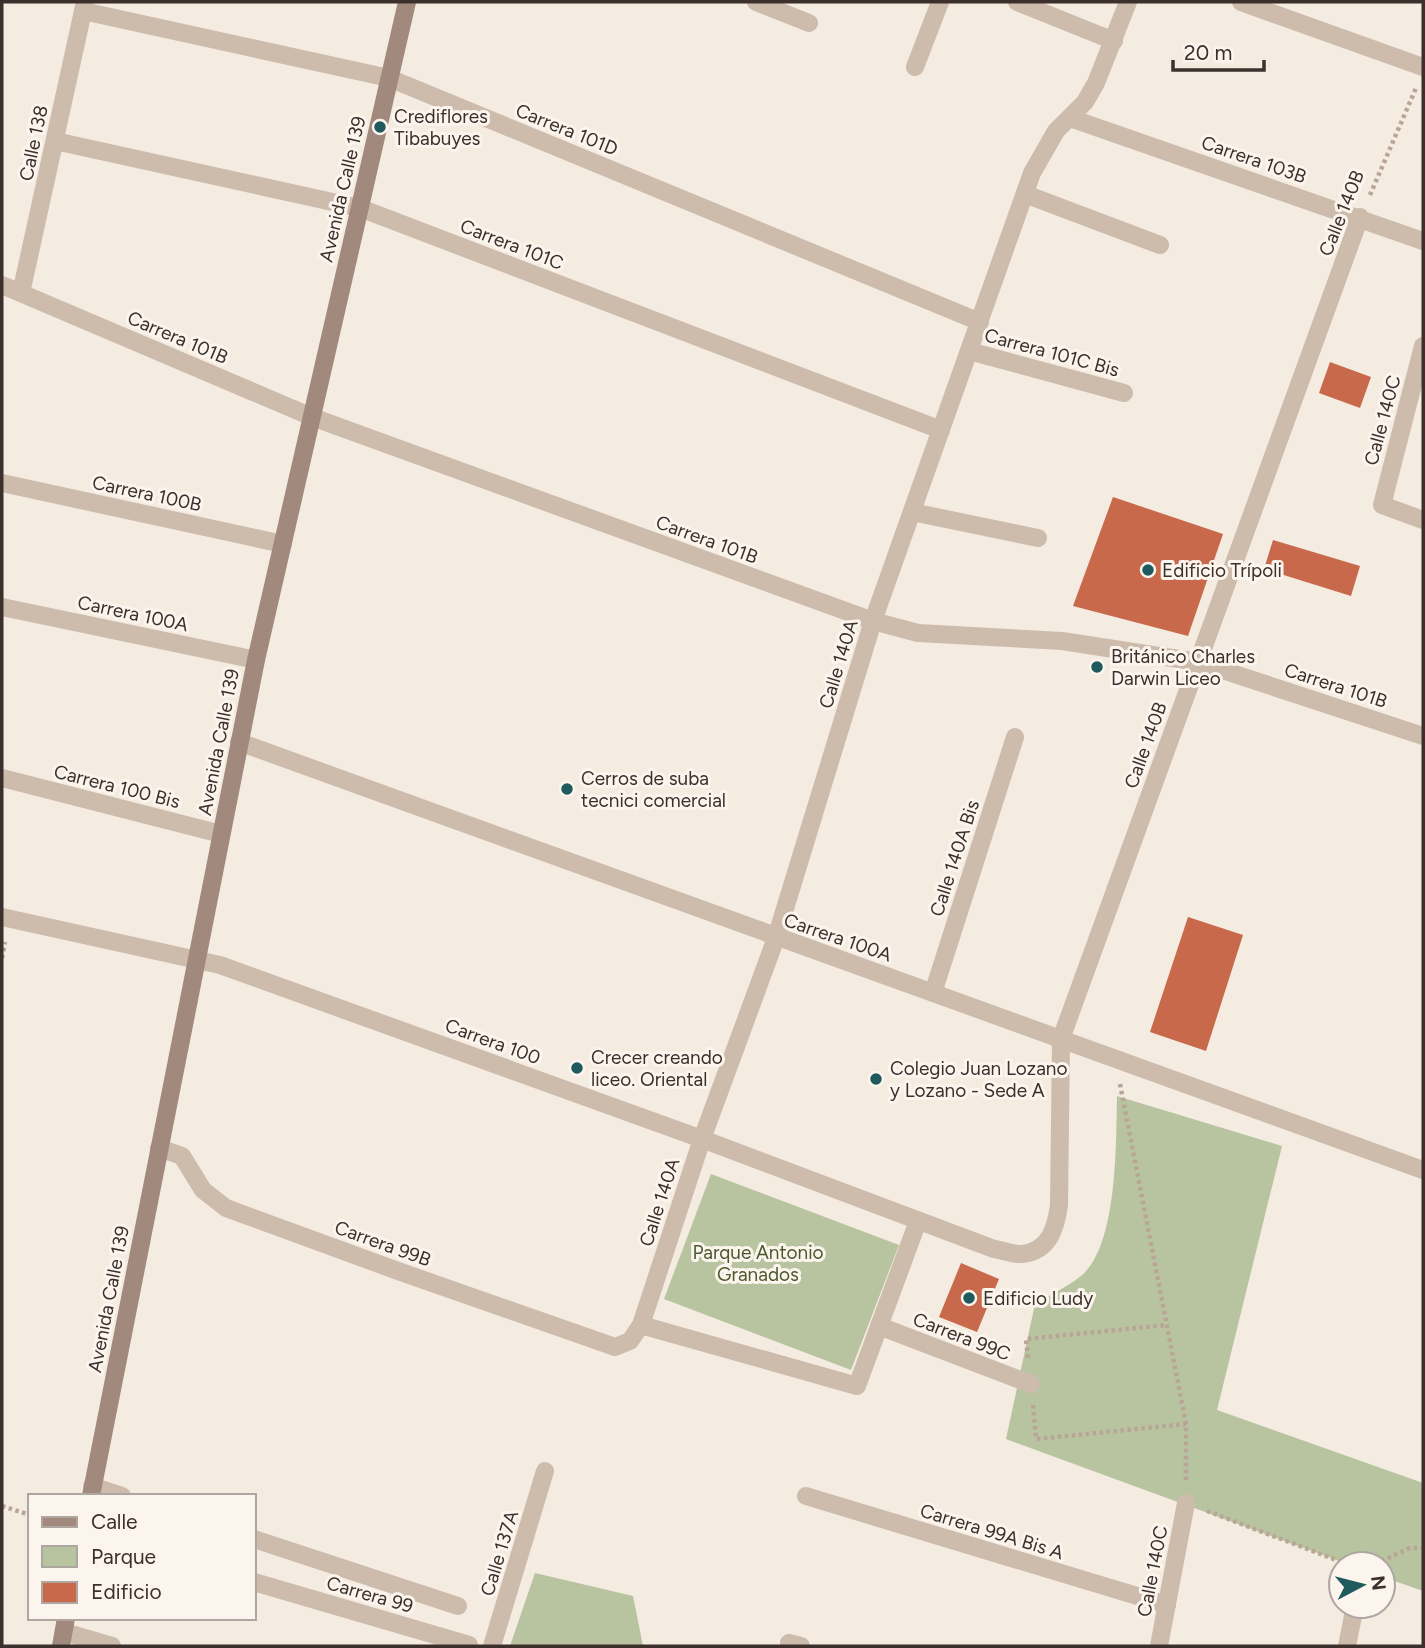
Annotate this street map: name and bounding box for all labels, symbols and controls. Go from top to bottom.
scale bar [1173,28,1264,72]
text: 20 m [1184,40,1232,65]
street label: Carrera 101D [512,99,621,160]
street label: Calle 138 [14,103,53,183]
place label: Crediflores Tibabuyes [394,105,488,150]
street label: Avenida Calle 139 [315,114,370,264]
marker: Crediflores Tibabuyes [372,119,388,135]
street label: Carrera 103B [1198,131,1309,188]
street label: Calle 140B [1314,167,1369,259]
street label: Carrera 101C [457,214,567,275]
street label: Carrera 101B [124,306,232,369]
street label: Carrera 101C Bis [982,323,1122,382]
street label: Calle 140C [1359,372,1406,468]
street label: Carrera 100B [90,471,204,516]
street label: Carrera 101B [653,510,761,569]
place label: Edificio Trípoli [1162,559,1282,582]
marker: Edificio Trípoli [1140,562,1156,578]
street label: Carrera 100A [75,591,190,636]
street label: Calle 140A [814,617,863,711]
place label: Británico Charles Darwin Liceo [1111,645,1255,690]
street label: Carrera 101B [1281,658,1390,713]
marker: Británico Charles Darwin Liceo [1089,659,1105,675]
street label: Avenida Calle 139 [193,667,244,817]
street label: Calle 140B [1119,699,1172,792]
street label: Carrera 100 Bis [51,760,182,813]
place label: Cerros de suba tecnici comercial [581,767,726,812]
marker: Cerros de suba tecnici comercial [559,781,575,797]
street label: Calle 140A Bis [925,797,984,919]
street label: Carrera 100A [781,908,895,967]
street label: Carrera 100 [442,1014,544,1069]
place label: Crecer creando liceo. Oriental [591,1046,723,1091]
place label: Colegio Juan Lozano y Lozano - Sede A [890,1057,1067,1102]
marker: Crecer creando liceo. Oriental [569,1060,585,1076]
marker: Colegio Juan Lozano y Lozano - Sede A [868,1071,884,1087]
street label: Calle 140A [634,1155,685,1249]
street label: Carrera 99B [332,1215,434,1271]
street label: Avenida Calle 139 [83,1224,134,1374]
park label: Parque Antonio Granados [692,1241,824,1286]
place label: Edificio Ludy [983,1287,1093,1310]
marker: Edificio Ludy [961,1290,977,1306]
street label: Carrera 99C [910,1307,1014,1366]
legend [28,1494,256,1620]
street label: Carrera 99A Bis A [917,1499,1067,1564]
street label: Calle 137A [476,1508,523,1599]
text: Calle [91,1509,138,1534]
street label: Calle 140C [1132,1523,1173,1619]
text: Parque [91,1544,156,1569]
north arrow [1327,1550,1397,1620]
street label: Carrera 99 [324,1571,416,1618]
text: N [1366,1574,1391,1592]
text: Edificio [91,1579,162,1604]

